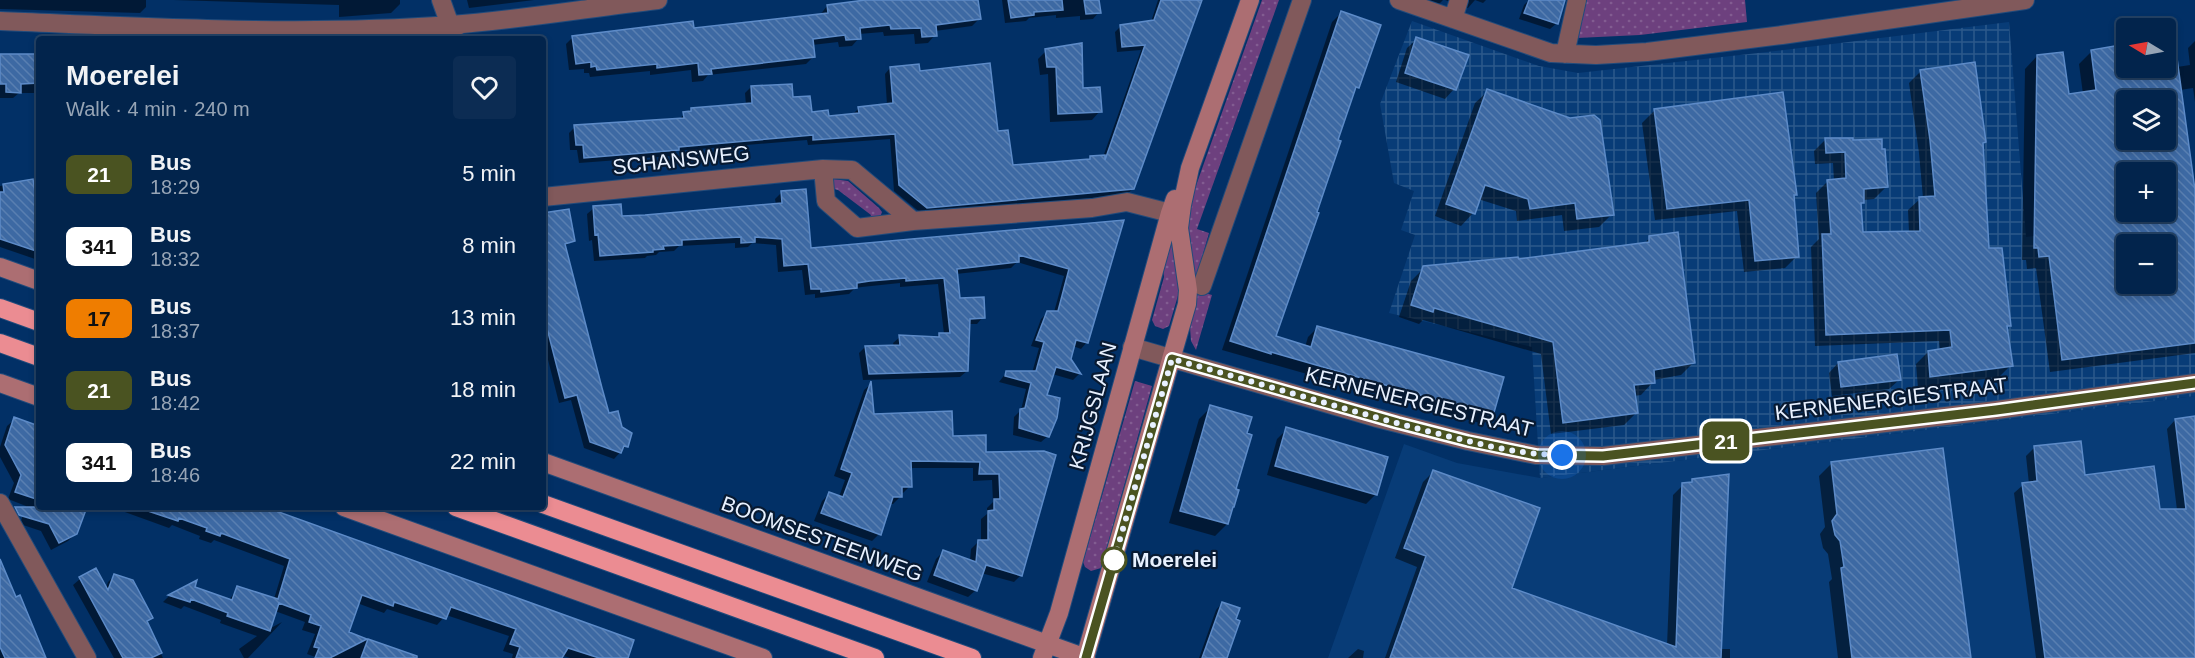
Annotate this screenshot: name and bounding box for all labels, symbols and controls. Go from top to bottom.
north arrow [2116,18,2176,78]
map controls [2116,18,2176,294]
button: heart [453,56,516,119]
text: Moerelei [66,60,180,91]
button: layers [2116,90,2176,150]
text: Walk · 4 min · 240 m [66,98,250,120]
street label: SCHANSWEG [611,141,751,178]
text: Bus [150,150,192,175]
text: 5 min [462,161,516,186]
button: + [2116,162,2176,222]
text: 21 [87,163,111,186]
text: 18:29 [150,176,200,198]
text: Bus [150,222,192,247]
text: 8 min [462,233,516,258]
button: − [2116,234,2176,294]
text: 341 [81,235,117,258]
text: 18:32 [150,248,200,270]
text: Bus [150,294,192,319]
text: 13 min [450,305,516,330]
text: 17 [87,307,111,330]
text: 18:37 [150,320,200,342]
street label: KRIJGSLAAN [1064,340,1121,472]
street label: KERNENERGIESTRAAT [1303,362,1536,441]
text: Bus [150,366,192,391]
street label: KERNENERGIESTRAAT [1773,373,2009,424]
text: 18 min [450,377,516,402]
text: 21 [87,379,111,402]
text: 18:42 [150,392,200,414]
line badge: 21 [1699,422,1753,460]
text: 21 [1714,430,1738,453]
text: Bus [150,438,192,463]
your location [1547,440,1577,470]
text: 22 min [450,449,516,474]
text: 341 [81,451,117,474]
text: 18:46 [150,464,200,486]
street label: BOOMSESTEENWEG [718,491,926,586]
marker: Moerelei [1101,547,1127,573]
place label: Moerelei [1132,548,1217,571]

